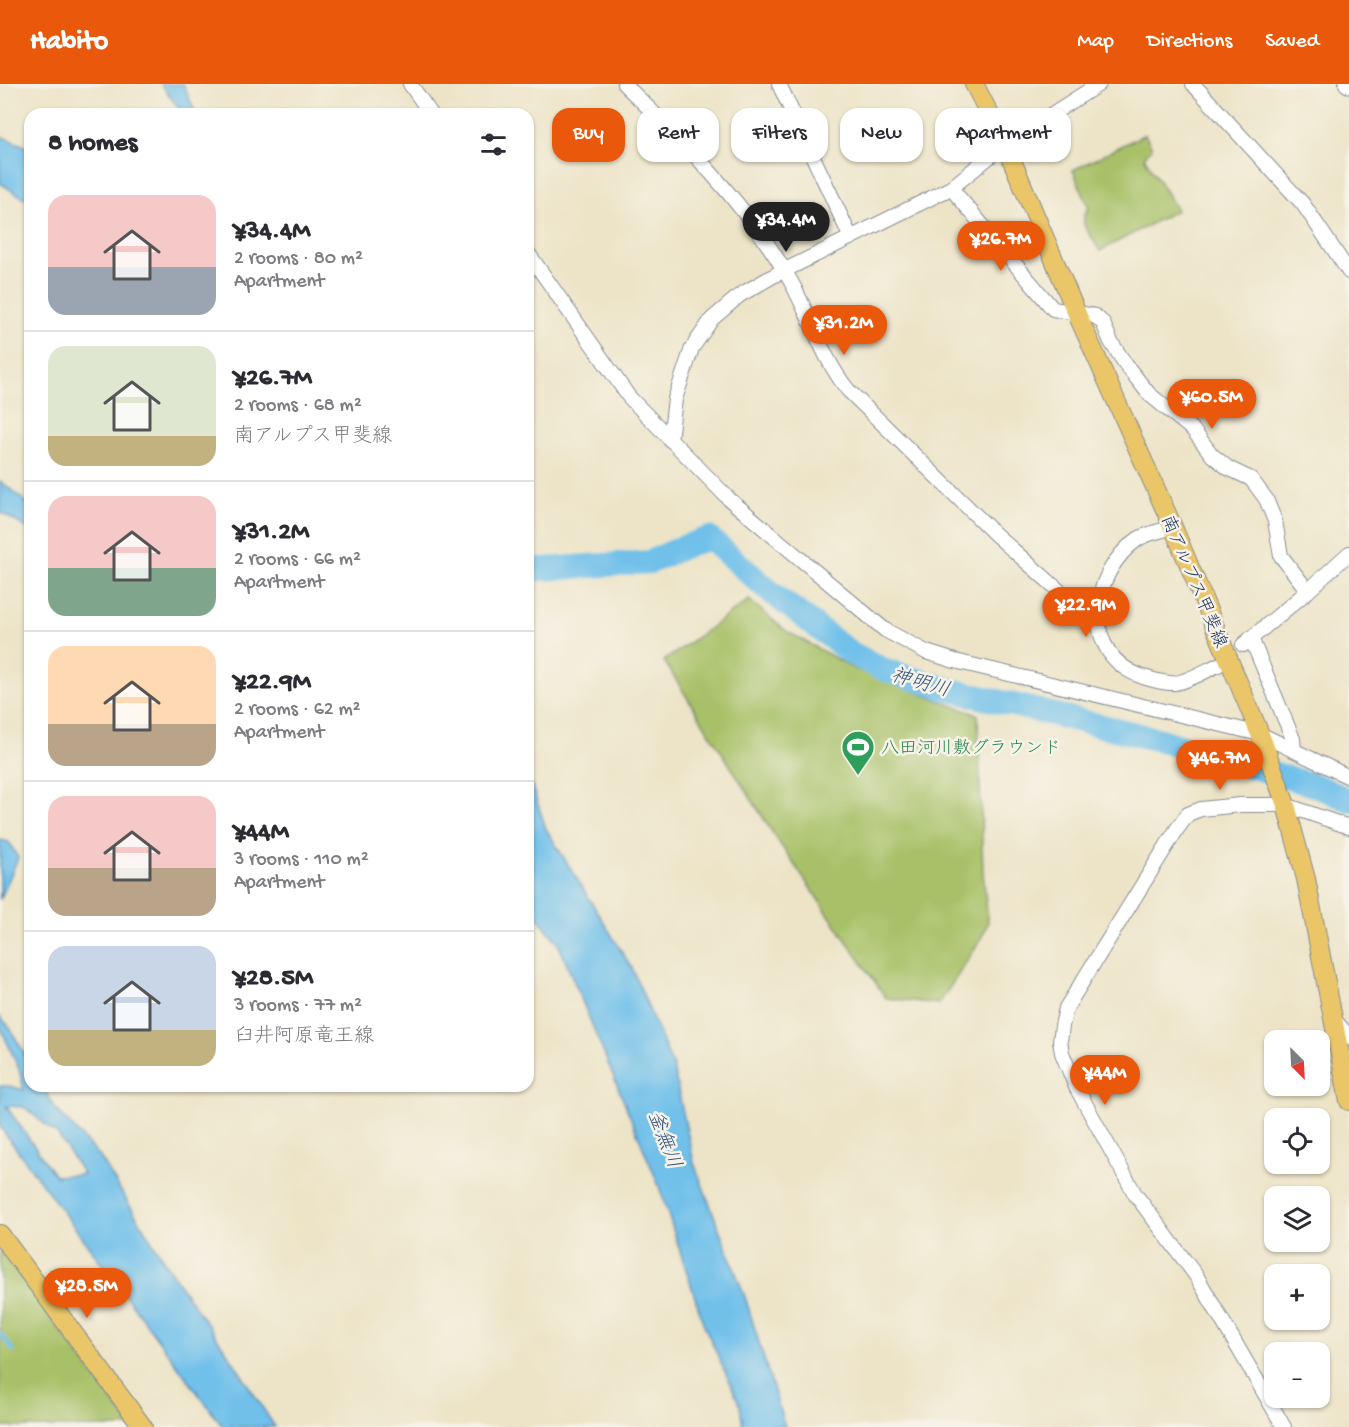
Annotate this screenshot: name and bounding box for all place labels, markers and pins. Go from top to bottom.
pin: ¥34.4M [737,202,835,253]
pin: ¥26.7M [952,221,1050,272]
pin: ¥31.2M [795,305,893,356]
pin: ¥60.5M [1163,379,1261,430]
pin: ¥22.9M [1037,587,1135,638]
sports icon: 八田河川敷グラウンド [840,729,876,776]
place label: 八田河川敷グラウンド [881,738,1061,760]
pin: ¥46.7M [1171,740,1269,791]
pin: ¥44M [1069,1055,1141,1106]
pin: ¥28.5M [38,1268,136,1319]

